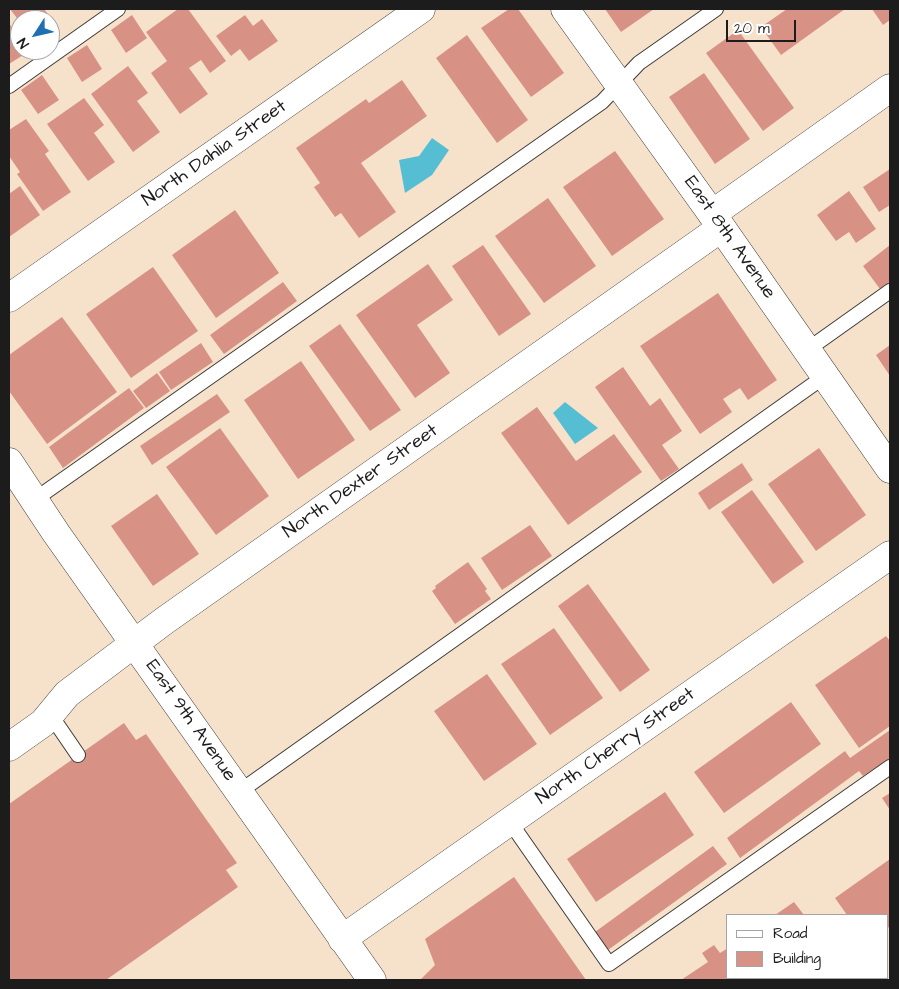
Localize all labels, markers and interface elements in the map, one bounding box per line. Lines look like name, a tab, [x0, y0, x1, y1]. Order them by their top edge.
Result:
north arrow	[10, 10, 60, 60]
scale bar	[729, 10, 799, 42]
text: 20 m	[734, 18, 770, 39]
text: N	[13, 34, 34, 52]
street label: North Dahlia Street	[138, 96, 292, 212]
street label: East 8th Avenue	[678, 172, 780, 304]
street label: North Dexter Street	[279, 420, 443, 544]
street label: East 9th Avenue	[140, 656, 240, 786]
street label: North Cherry Street	[532, 684, 700, 810]
legend	[726, 914, 889, 979]
text: Road	[773, 923, 807, 944]
text: Building	[773, 948, 821, 969]

